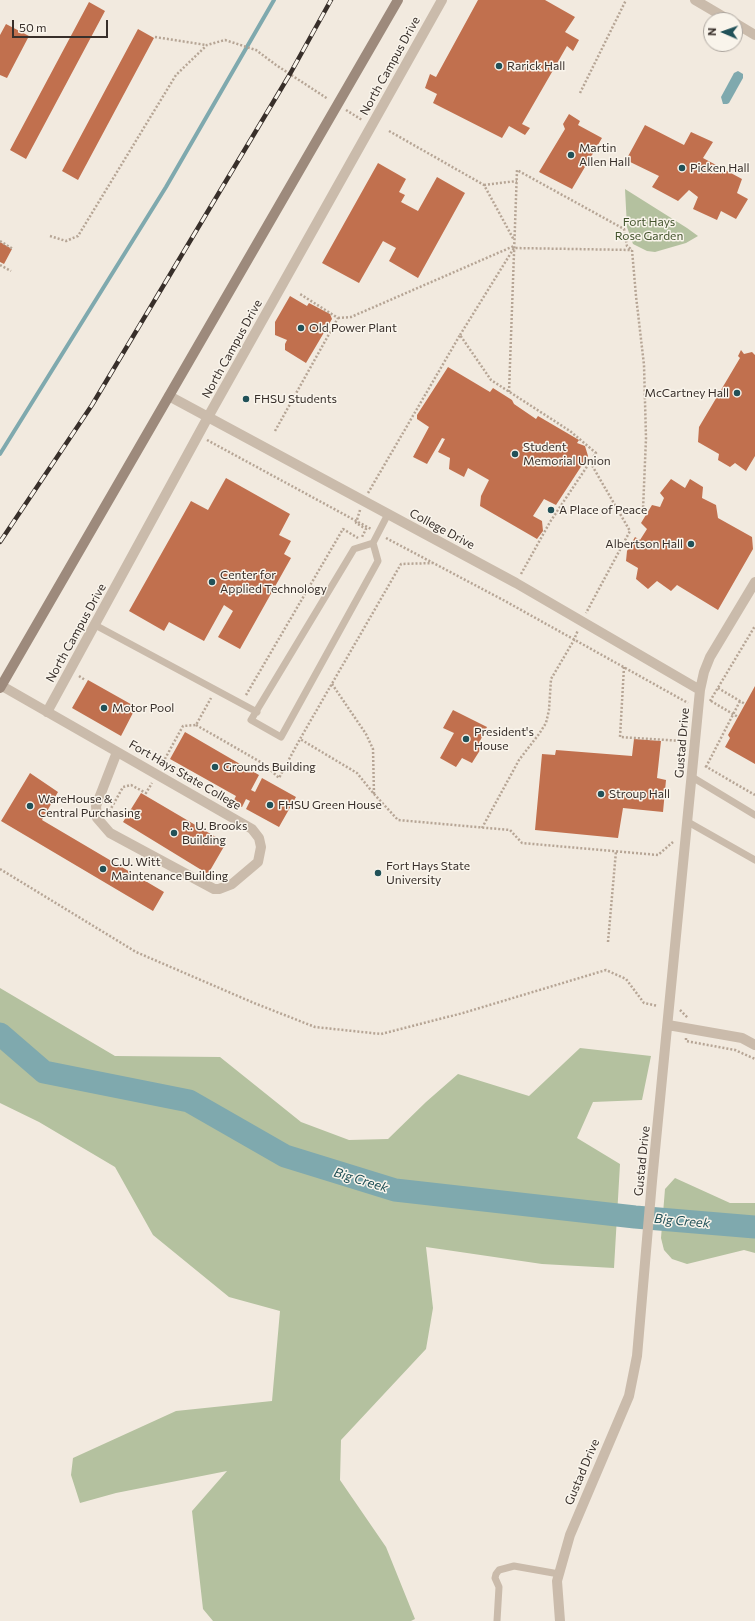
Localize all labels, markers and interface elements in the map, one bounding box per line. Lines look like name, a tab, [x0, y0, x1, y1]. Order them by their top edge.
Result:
scale bar	[14, 12, 110, 38]
north arrow	[703, 12, 743, 52]
street label: North Campus Drive	[357, 14, 423, 118]
text: 50 m	[19, 20, 47, 34]
text: N	[705, 27, 718, 36]
place label: Rarick Hall	[507, 59, 565, 73]
marker: Rarick Hall	[494, 61, 504, 71]
place label: Martin Allen Hall	[579, 141, 630, 169]
marker: Martin Allen Hall	[566, 150, 576, 160]
place label: Picken Hall	[690, 161, 750, 175]
marker: Picken Hall	[677, 163, 687, 173]
park label: Fort Hays Rose Garden	[615, 215, 683, 243]
street label: North Campus Drive	[199, 297, 265, 401]
place label: Old Power Plant	[309, 321, 397, 335]
marker: Old Power Plant	[296, 323, 306, 333]
place label: McCartney Hall	[644, 386, 729, 400]
marker: McCartney Hall	[732, 388, 742, 398]
place label: FHSU Students	[254, 392, 337, 406]
marker: FHSU Students	[241, 394, 251, 404]
place label: Student Memorial Union	[523, 440, 611, 468]
marker: Student Memorial Union	[510, 449, 520, 459]
place label: A Place of Peace	[559, 503, 647, 517]
marker: A Place of Peace	[546, 505, 556, 515]
street label: College Drive	[407, 506, 477, 552]
place label: Albertson Hall	[605, 537, 683, 551]
marker: Albertson Hall	[686, 539, 696, 549]
place label: Center for Applied Technology	[220, 568, 327, 596]
marker: Center for Applied Technology	[207, 577, 217, 587]
street label: North Campus Drive	[43, 581, 109, 685]
place label: Motor Pool	[112, 701, 174, 715]
marker: Motor Pool	[99, 703, 109, 713]
street label: Gustad Drive	[672, 707, 692, 779]
place label: President's House	[474, 725, 534, 753]
marker: President's House	[461, 734, 471, 744]
street label: Fort Hays State College	[126, 737, 244, 813]
place label: Grounds Building	[223, 760, 316, 774]
marker: Grounds Building	[210, 762, 220, 772]
place label: Stroup Hall	[609, 787, 670, 801]
marker: Stroup Hall	[596, 789, 606, 799]
place label: WareHouse & Central Purchasing	[38, 792, 140, 820]
place label: FHSU Green House	[278, 798, 382, 812]
marker: FHSU Green House	[265, 800, 275, 810]
marker: WareHouse & Central Purchasing	[25, 801, 35, 811]
place label: R. U. Brooks Building	[182, 819, 247, 847]
marker: R. U. Brooks Building	[169, 828, 179, 838]
place label: C.U. Witt Maintenance Building	[111, 855, 228, 883]
place label: Fort Hays State University	[386, 859, 470, 887]
marker: C.U. Witt Maintenance Building	[98, 864, 108, 874]
marker: Fort Hays State University	[373, 868, 383, 878]
street label: Gustad Drive	[631, 1125, 653, 1197]
water label: Big Creek	[332, 1164, 390, 1196]
water label: Big Creek	[653, 1211, 711, 1231]
street label: Gustad Drive	[562, 1437, 602, 1507]

